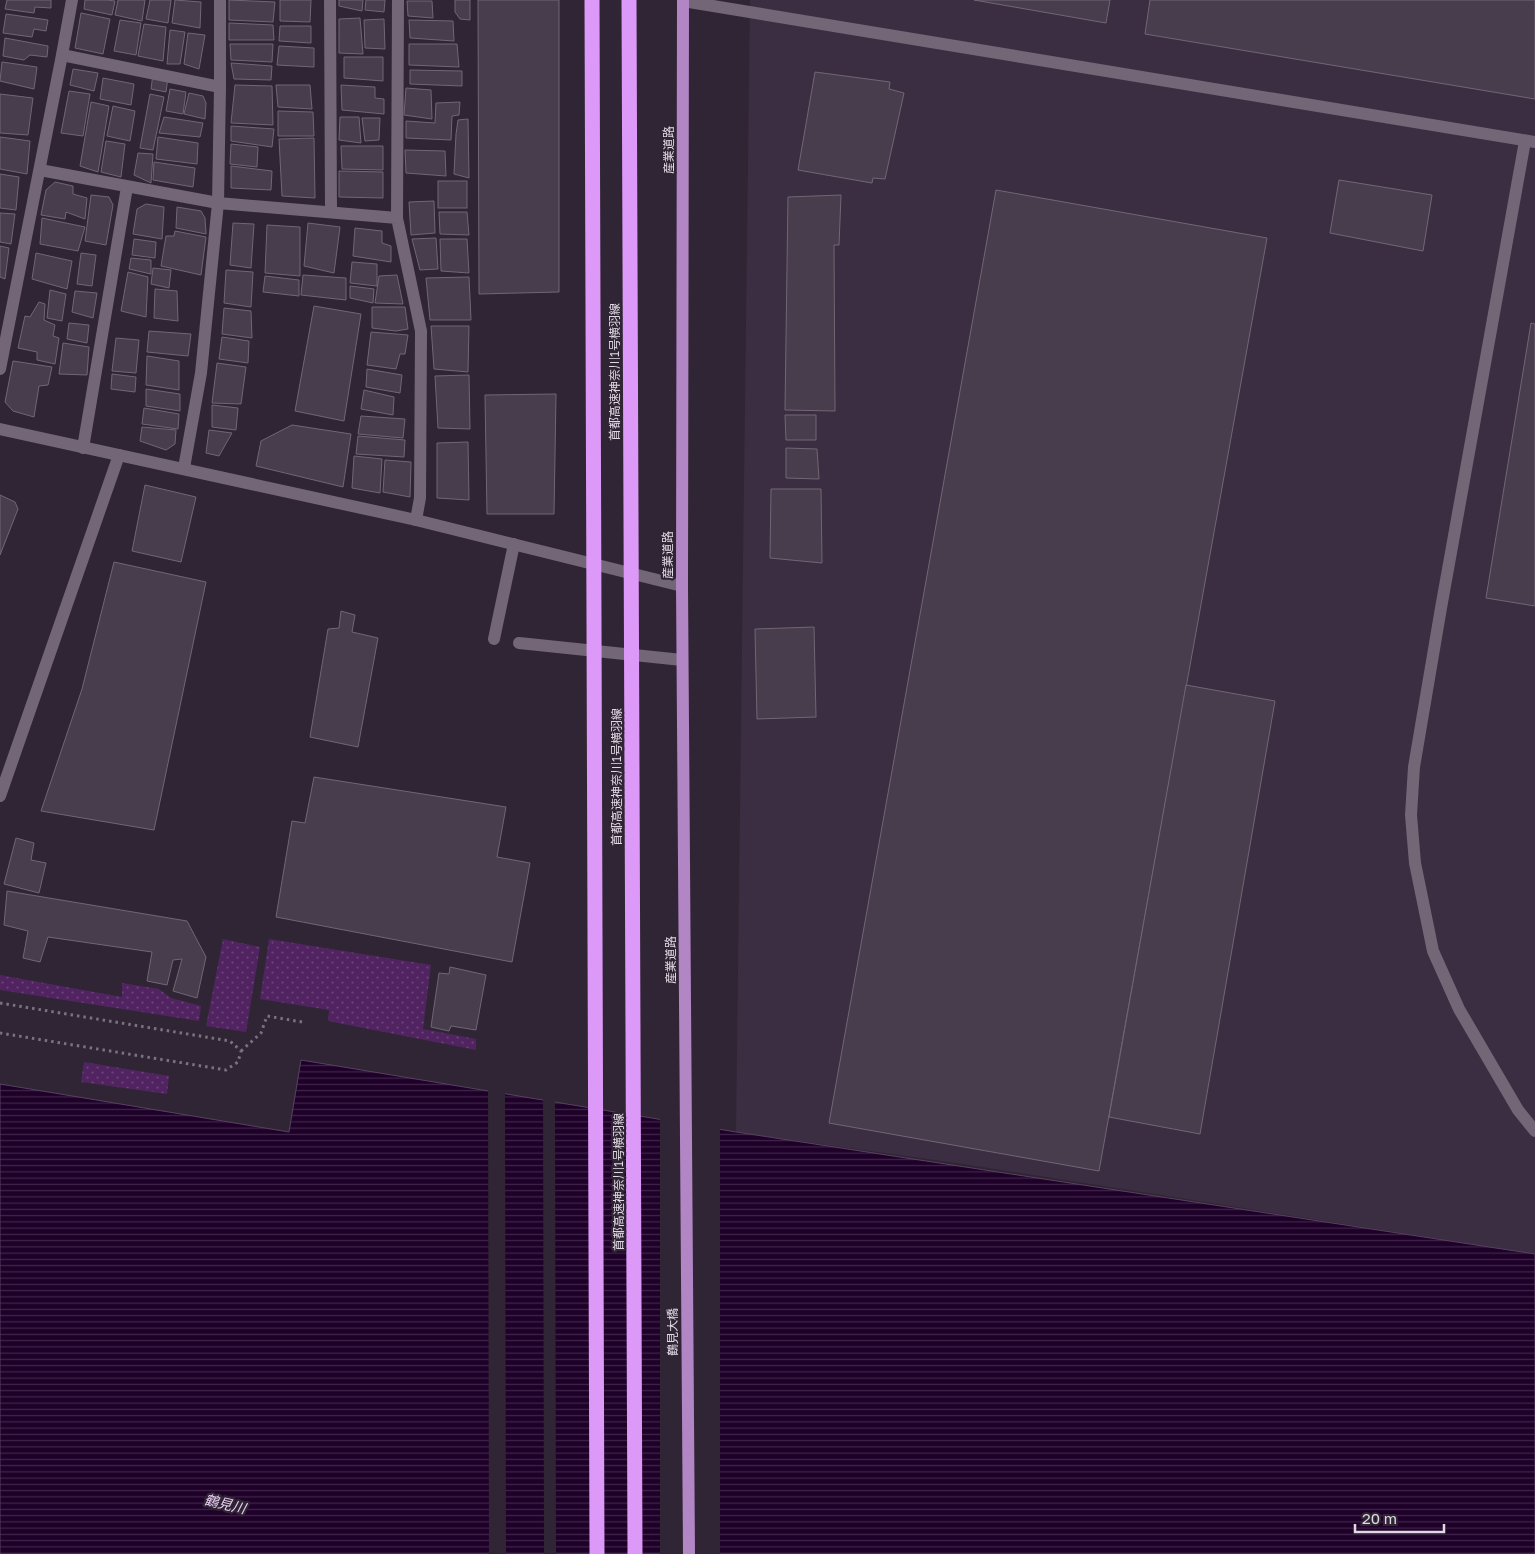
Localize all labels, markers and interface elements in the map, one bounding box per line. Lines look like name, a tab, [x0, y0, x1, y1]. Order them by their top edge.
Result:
street label: 産業道路	[661, 126, 676, 174]
street label: 首都高速神奈川1号横羽線	[607, 303, 622, 441]
street label: 産業道路	[660, 531, 675, 579]
street label: 首都高速神奈川1号横羽線	[609, 708, 624, 846]
street label: 産業道路	[663, 936, 678, 984]
street label: 首都高速神奈川1号横羽線	[611, 1113, 626, 1251]
street label: 鶴見大橋	[665, 1308, 680, 1356]
water label: 鶴見川	[203, 1491, 249, 1517]
scale bar	[1355, 1502, 1444, 1534]
text: 20 m	[1362, 1509, 1397, 1527]

